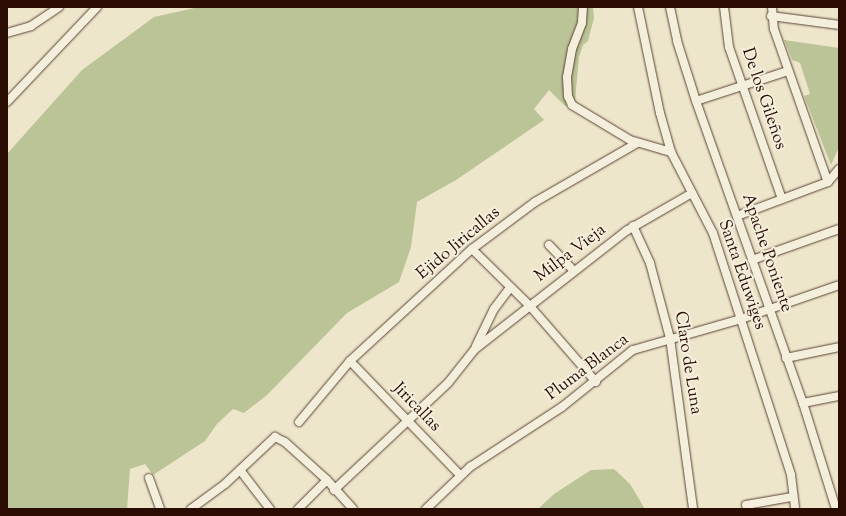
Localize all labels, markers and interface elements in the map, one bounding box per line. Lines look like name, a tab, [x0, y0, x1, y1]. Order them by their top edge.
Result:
street label: De los Gileños	[736, 45, 790, 153]
street label: Apache Poniente	[736, 191, 796, 315]
street label: Ejido Jiricallas	[413, 203, 505, 285]
street label: Santa Eduwiges	[713, 217, 769, 333]
street label: Milpa Vieja	[531, 221, 611, 287]
street label: Claro de Luna	[669, 310, 705, 416]
street label: Pluma Blanca	[543, 330, 633, 406]
street label: Jiricallas	[388, 379, 444, 437]

